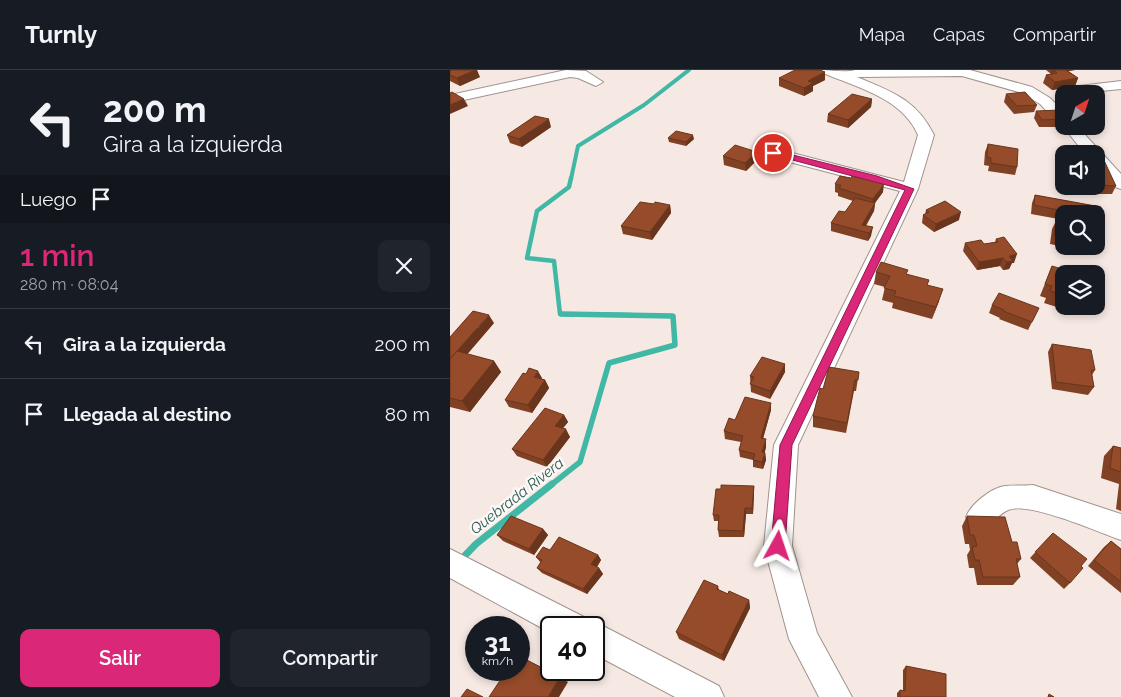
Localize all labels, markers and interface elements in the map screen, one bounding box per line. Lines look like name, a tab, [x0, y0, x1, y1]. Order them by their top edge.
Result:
text: Turnly	[25, 20, 97, 49]
text: Mapa	[859, 24, 905, 45]
text: Capas	[933, 24, 985, 45]
text: Compartir	[1013, 24, 1096, 45]
north arrow	[1055, 85, 1105, 135]
map controls	[1055, 85, 1105, 315]
text: 200 m	[103, 89, 207, 130]
icon: left	[20, 90, 85, 155]
text: Gira a la izquierda	[103, 131, 283, 157]
pin	[752, 132, 794, 174]
icon: arrive	[759, 139, 787, 167]
button: sound	[1055, 145, 1105, 195]
icon: arrive	[87, 185, 115, 213]
text: Luego	[20, 188, 77, 210]
button: search	[1055, 205, 1105, 255]
text: 1 min	[20, 238, 95, 273]
button: close	[378, 240, 430, 292]
button: layers	[1055, 265, 1105, 315]
text: 280 m · 08:04	[20, 275, 118, 294]
icon: left	[20, 330, 48, 358]
text: Gira a la izquierda	[63, 333, 226, 355]
text: 200 m	[375, 333, 430, 355]
icon: arrive	[20, 400, 48, 428]
text: Llegada al destino	[63, 403, 231, 425]
text: 80 m	[385, 403, 430, 425]
water label: Quebrada Rivera	[467, 454, 567, 538]
position arrow	[751, 519, 803, 571]
speed limit sign: 40	[540, 616, 605, 681]
text: 31	[484, 627, 511, 657]
button: Salir	[20, 629, 220, 687]
button: Compartir	[230, 629, 430, 687]
text: km/h	[482, 654, 513, 668]

